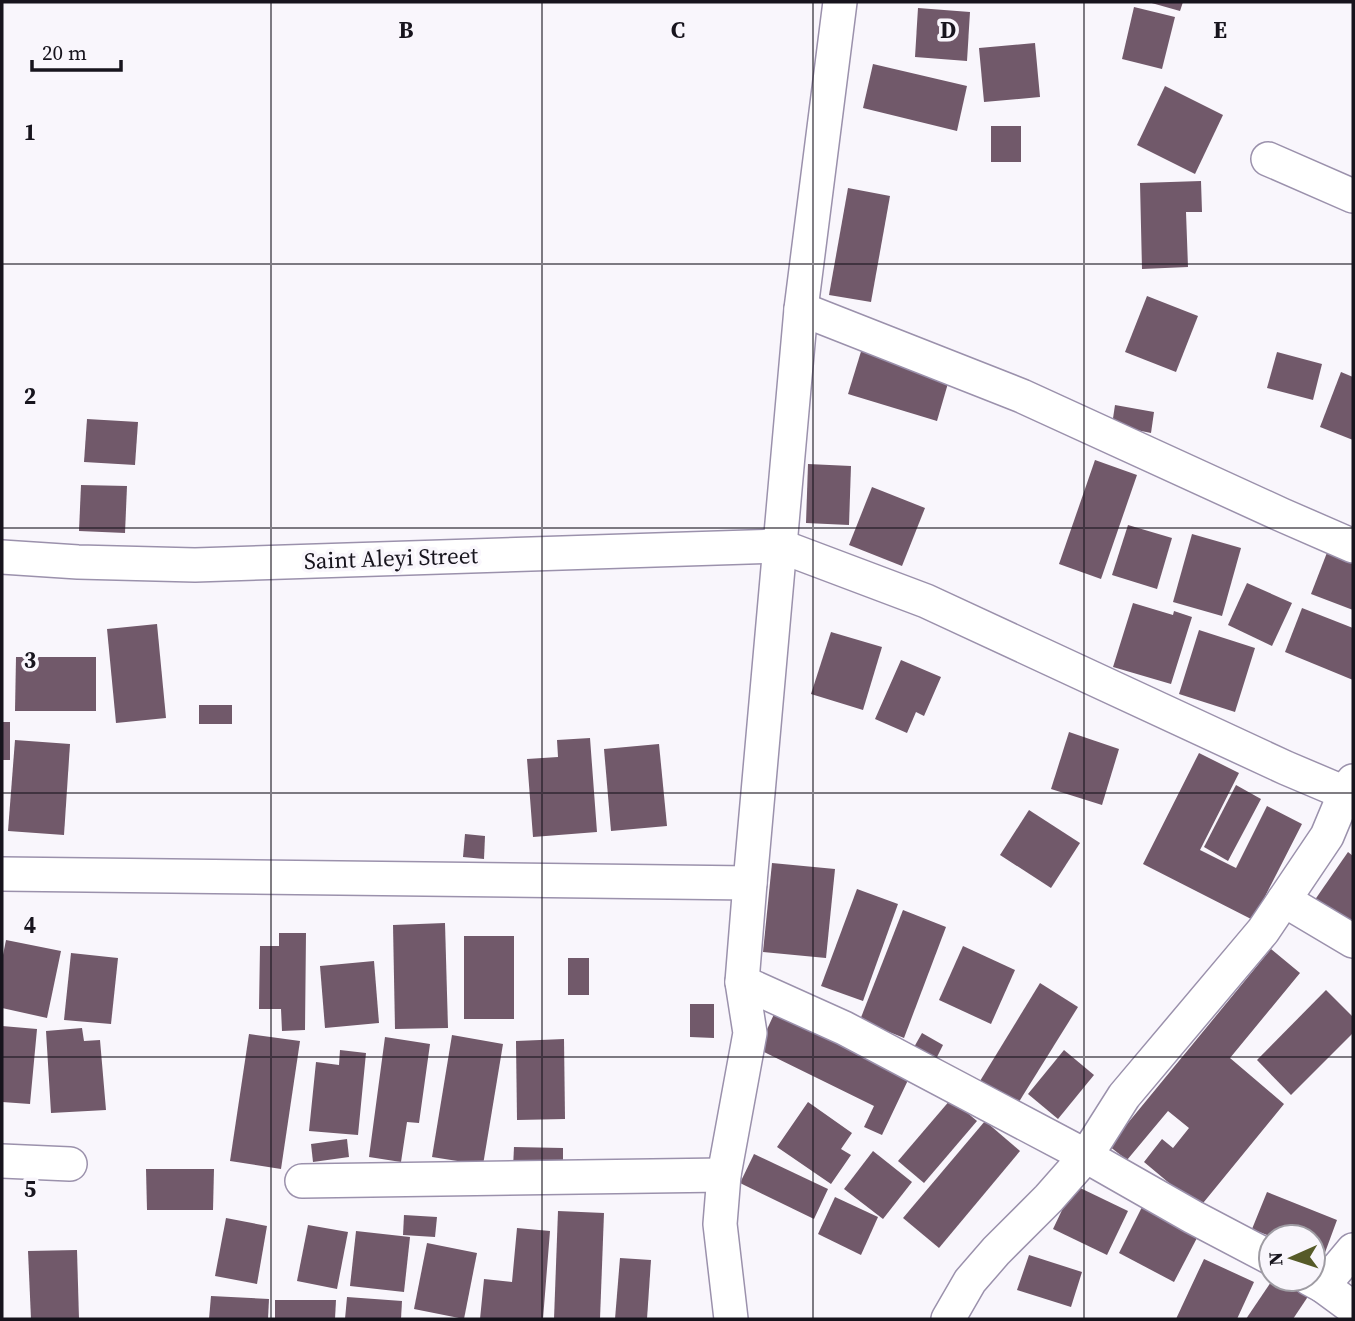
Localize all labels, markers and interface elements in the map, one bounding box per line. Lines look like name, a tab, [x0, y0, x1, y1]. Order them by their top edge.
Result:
text: B	[399, 14, 414, 46]
text: C	[671, 14, 685, 46]
text: D	[940, 14, 956, 46]
text: E	[1213, 14, 1227, 46]
scale bar	[32, 28, 121, 72]
text: 20 m	[42, 38, 87, 67]
text: 1	[24, 116, 36, 148]
text: 2	[24, 380, 36, 412]
street label: Saint Aleyi Street	[303, 539, 479, 577]
text: 3	[24, 644, 36, 676]
text: 4	[24, 909, 36, 941]
text: 5	[24, 1173, 36, 1205]
north arrow	[1257, 1223, 1327, 1293]
text: N	[1262, 1251, 1288, 1266]

